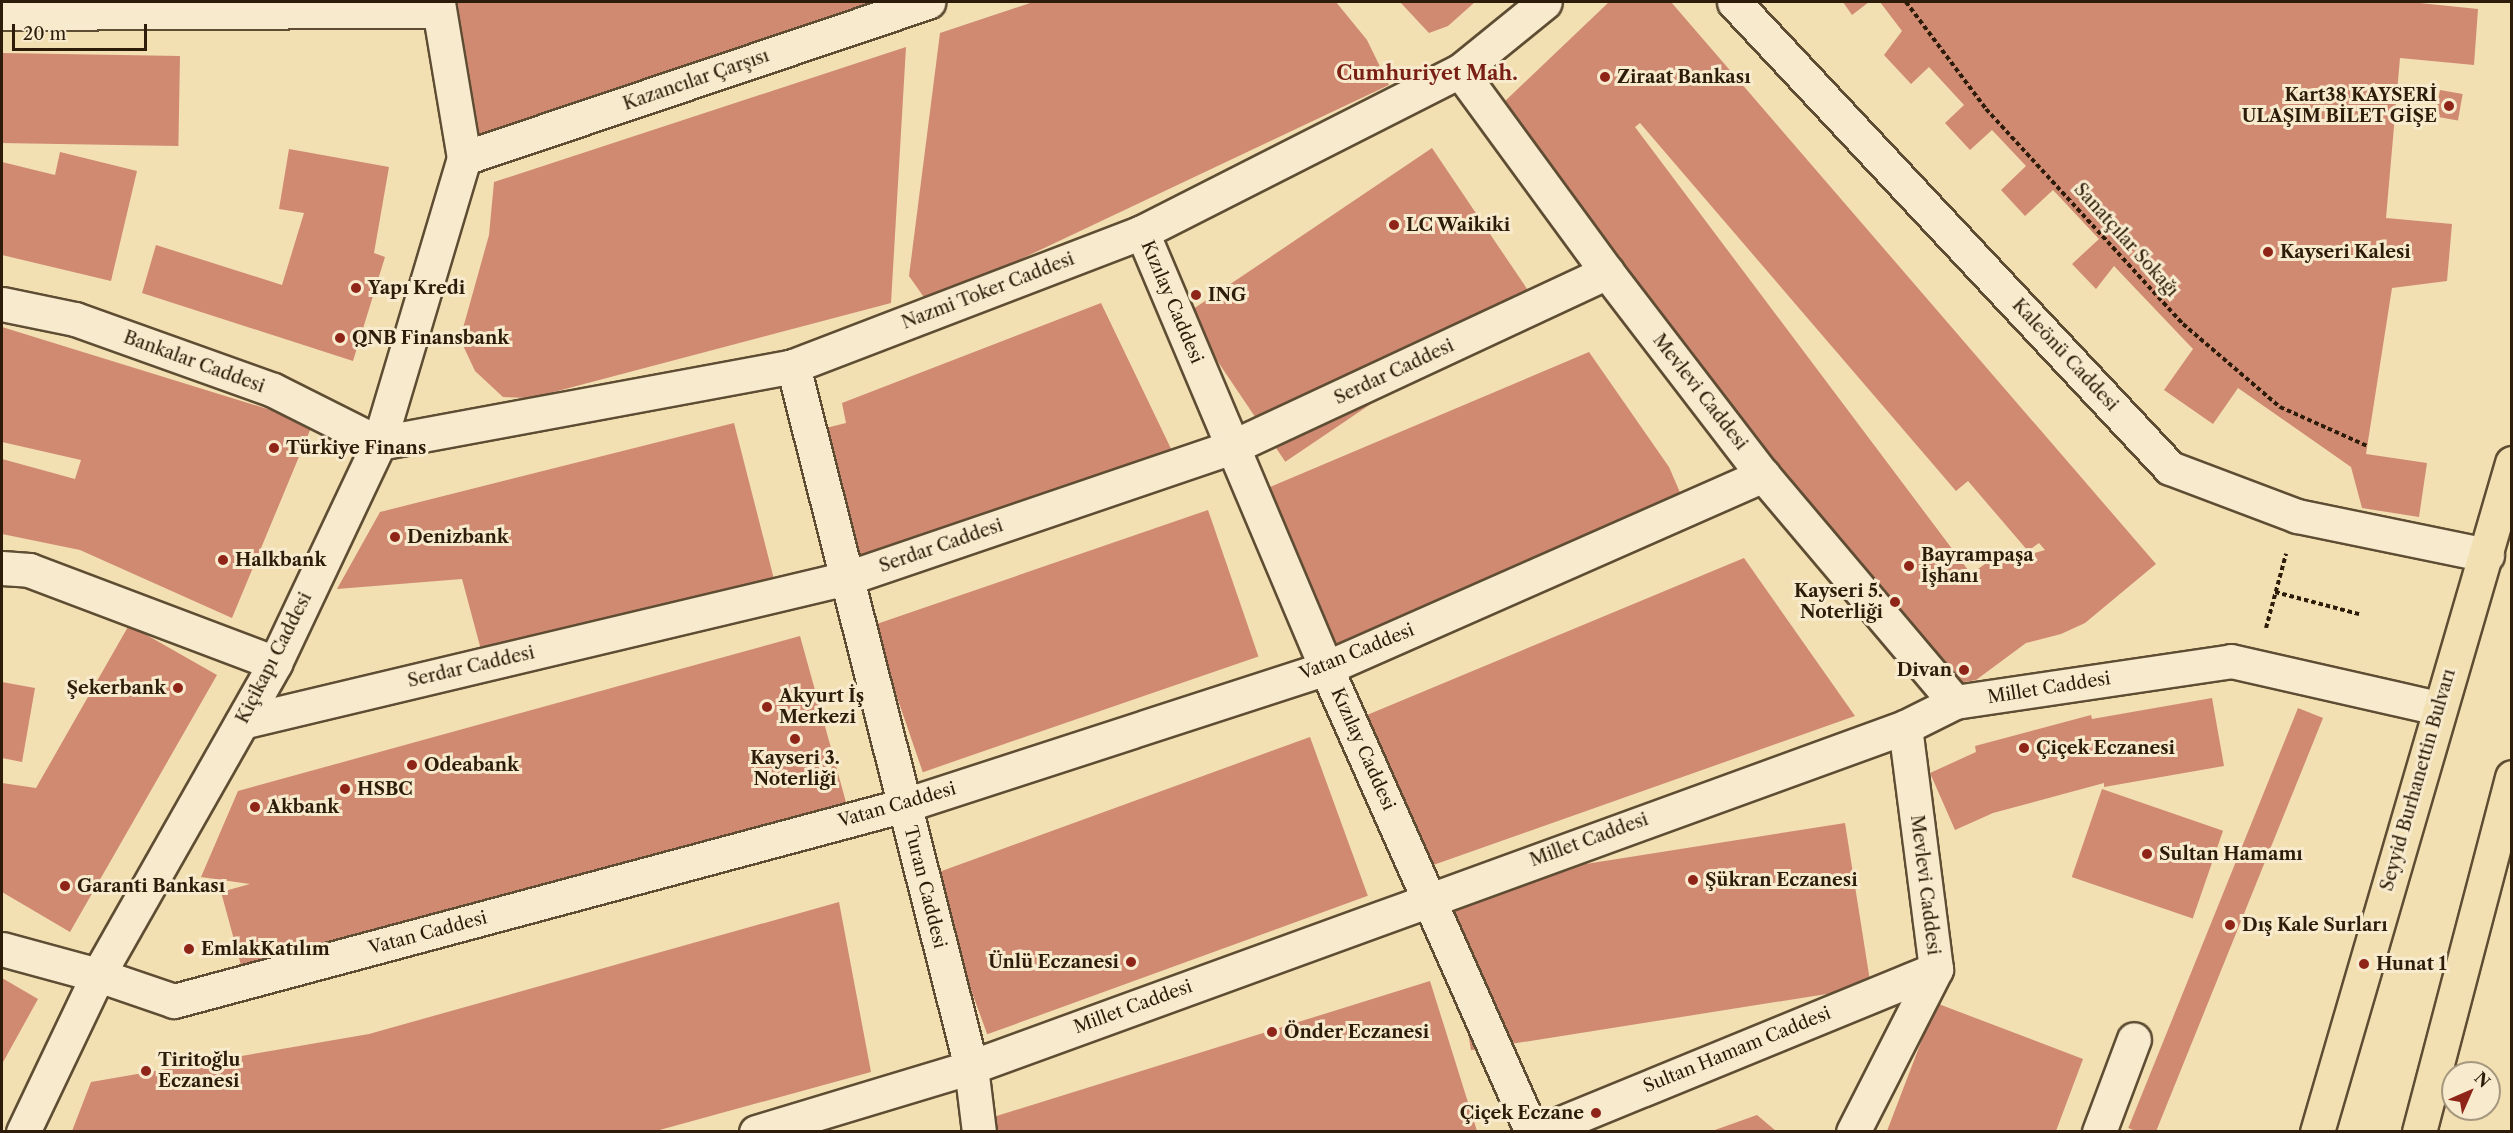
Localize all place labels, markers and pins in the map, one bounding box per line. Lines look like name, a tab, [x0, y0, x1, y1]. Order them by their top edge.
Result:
place label: Ziraat Bankası	[1617, 66, 1751, 88]
marker: Ziraat Bankası	[1598, 70, 1612, 84]
place label: Kart38 KAYSERİ ULAŞIM BİLET GİŞE	[2241, 85, 2437, 128]
marker: Kart38 KAYSERİ ULAŞIM BİLET GİŞE	[2442, 99, 2456, 113]
place label: LC Waikiki	[1406, 214, 1511, 236]
marker: LC Waikiki	[1387, 218, 1401, 232]
place label: Kayseri Kalesi	[2280, 241, 2411, 263]
marker: Kayseri Kalesi	[2261, 245, 2275, 259]
place label: Yapı Kredi	[368, 277, 465, 299]
marker: Yapı Kredi	[349, 281, 363, 295]
place label: ING	[1208, 284, 1246, 306]
marker: ING	[1189, 288, 1203, 302]
place label: QNB Finansbank	[352, 327, 509, 349]
marker: QNB Finansbank	[333, 331, 347, 345]
place label: Türkiye Finans	[286, 437, 426, 459]
marker: Türkiye Finans	[267, 441, 281, 455]
place label: Denizbank	[407, 526, 509, 548]
marker: Denizbank	[388, 530, 402, 544]
place label: Bayrampaşa İşhanı	[1921, 545, 2034, 588]
place label: Halkbank	[235, 549, 326, 571]
marker: Halkbank	[216, 553, 230, 567]
marker: Bayrampaşa İşhanı	[1902, 559, 1916, 573]
place label: Kayseri 5. Noterliği	[1794, 581, 1883, 624]
marker: Kayseri 5. Noterliği	[1888, 595, 1902, 609]
place label: Divan	[1897, 659, 1952, 681]
marker: Divan	[1957, 663, 1971, 677]
place label: Şekerbank	[66, 677, 166, 699]
marker: Şekerbank	[171, 681, 185, 695]
place label: Akyurt İş Merkezi	[779, 686, 864, 728]
marker: Akyurt İş Merkezi	[760, 700, 774, 714]
marker: Kayseri 3. Noterliği	[788, 732, 802, 746]
place label: Çiçek Eczanesi	[2036, 737, 2175, 759]
marker: Çiçek Eczanesi	[2017, 741, 2031, 755]
place label: Kayseri 3. Noterliği	[750, 748, 840, 790]
place label: Odeabank	[424, 754, 519, 776]
marker: Odeabank	[405, 758, 419, 772]
place label: HSBC	[357, 778, 413, 800]
marker: HSBC	[338, 782, 352, 796]
place label: Akbank	[267, 796, 339, 818]
marker: Akbank	[248, 800, 262, 814]
place label: Sultan Hamamı	[2159, 843, 2303, 865]
marker: Sultan Hamamı	[2140, 847, 2154, 861]
place label: Şükran Eczanesi	[1705, 869, 1858, 891]
marker: Şükran Eczanesi	[1686, 873, 1700, 887]
place label: Garanti Bankası	[77, 875, 225, 897]
marker: Garanti Bankası	[58, 879, 72, 893]
place label: Dış Kale Surları	[2242, 914, 2388, 936]
marker: Dış Kale Surları	[2223, 918, 2237, 932]
place label: EmlakKatılım	[201, 938, 330, 960]
marker: EmlakKatılım	[182, 942, 196, 956]
place label: Ünlü Eczanesi	[988, 951, 1119, 973]
place label: Hunat 1	[2376, 953, 2447, 975]
marker: Ünlü Eczanesi	[1124, 955, 1138, 969]
marker: Hunat 1	[2357, 957, 2371, 971]
place label: Önder Eczanesi	[1284, 1021, 1429, 1043]
marker: Önder Eczanesi	[1265, 1025, 1279, 1039]
place label: Tiritoğlu Eczanesi	[158, 1050, 241, 1092]
marker: Tiritoğlu Eczanesi	[139, 1064, 153, 1078]
place label: Çiçek Eczane	[1459, 1102, 1584, 1124]
marker: Çiçek Eczane	[1589, 1106, 1603, 1120]

